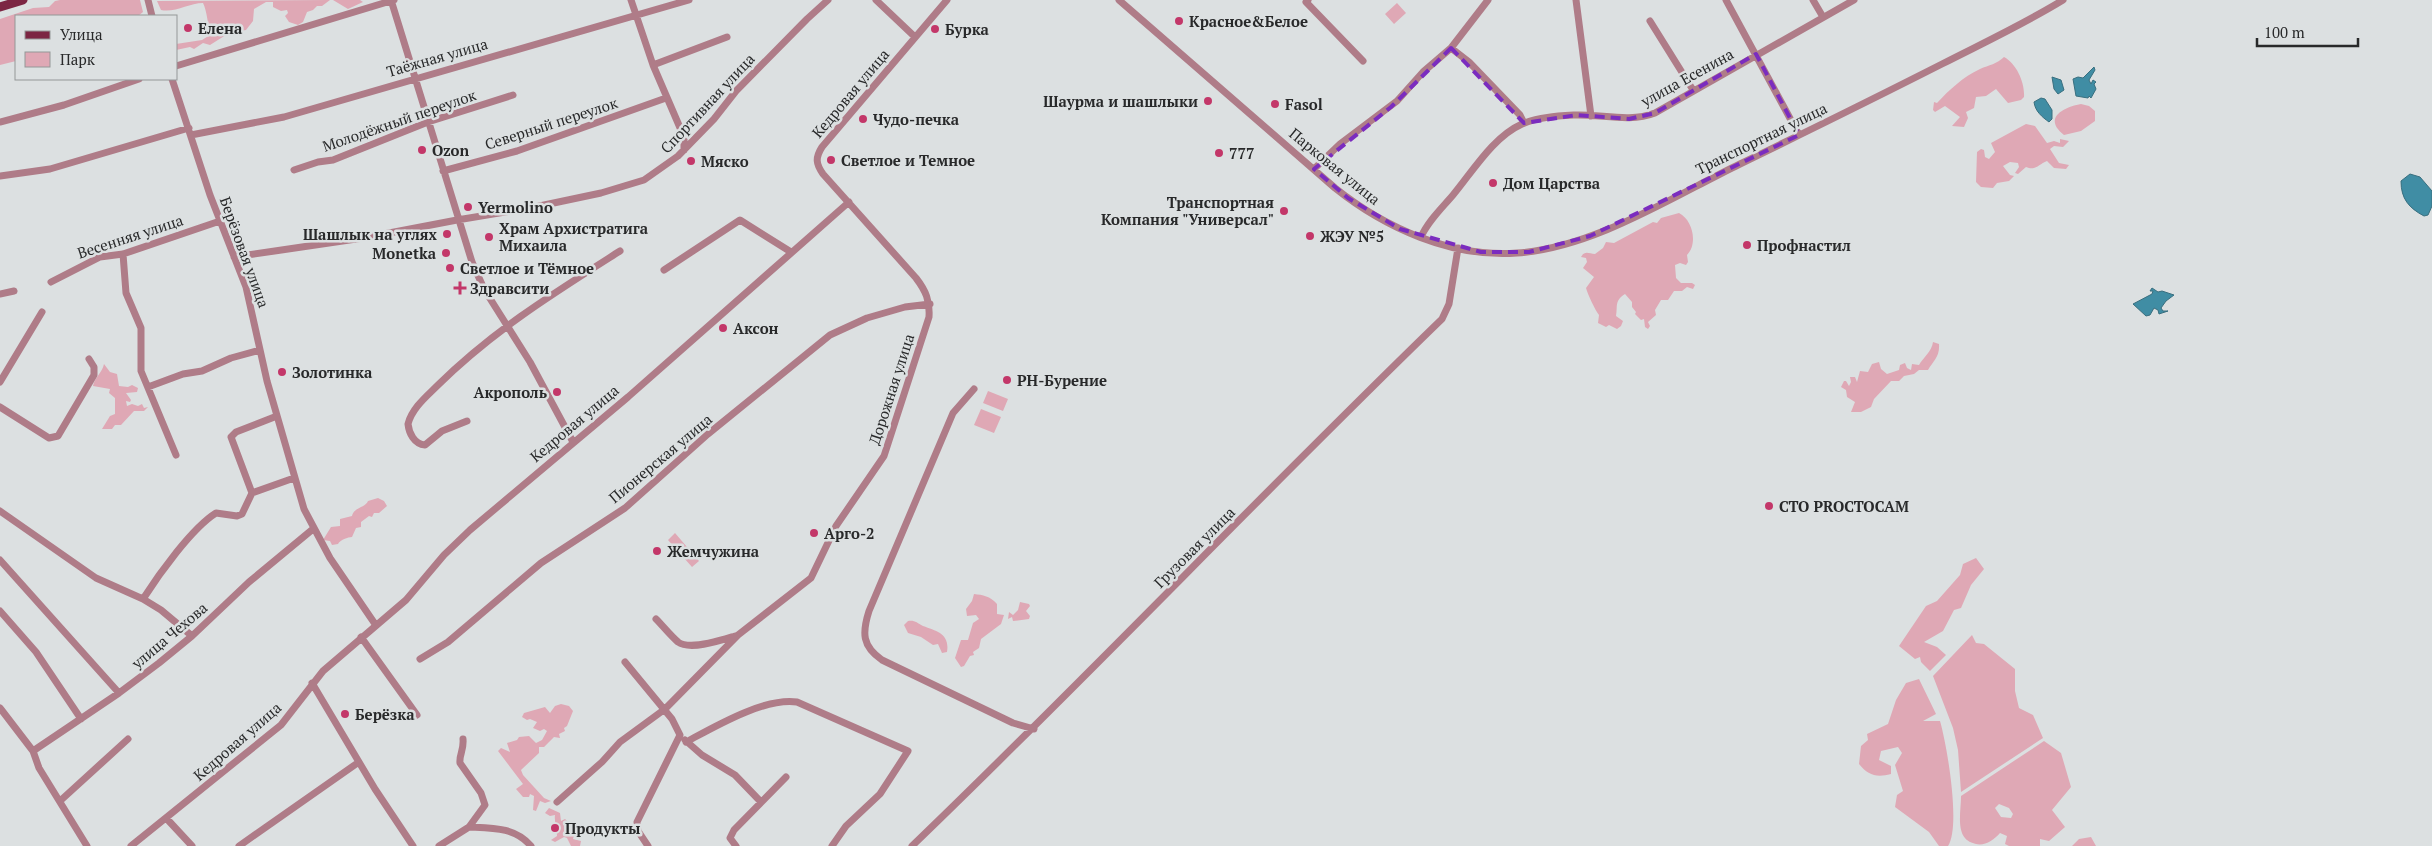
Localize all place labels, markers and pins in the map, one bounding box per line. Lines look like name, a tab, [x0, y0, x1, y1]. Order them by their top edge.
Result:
place label: Красное&Белое	[1189, 11, 1308, 31]
marker: Красное&Белое	[1173, 15, 1185, 27]
place label: Елена	[198, 18, 243, 38]
place label: Бурка	[945, 19, 990, 39]
marker: Елена	[182, 22, 194, 34]
marker: Бурка	[929, 23, 941, 35]
place label: Шаурма и шашлыки	[1043, 91, 1198, 111]
place label: Fasol	[1285, 94, 1323, 114]
marker: Шаурма и шашлыки	[1202, 95, 1214, 107]
marker: Fasol	[1269, 98, 1281, 110]
place label: Чудо-печка	[873, 109, 960, 129]
marker: Чудо-печка	[857, 113, 869, 125]
place label: Ozon	[432, 140, 469, 160]
place label: 777	[1229, 143, 1254, 163]
marker: Ozon	[416, 144, 428, 156]
marker: 777	[1213, 147, 1225, 159]
place label: Светлое и Темное	[841, 150, 975, 170]
place label: Мяско	[701, 151, 749, 171]
marker: Светлое и Темное	[825, 154, 837, 166]
marker: Мяско	[685, 155, 697, 167]
place label: Дом Царства	[1503, 173, 1601, 193]
marker: Дом Царства	[1487, 177, 1499, 189]
place label: Транспортная Компания "Универсал"	[1101, 192, 1274, 229]
place label: Yermolino	[478, 197, 553, 217]
marker: Yermolino	[462, 201, 474, 213]
marker: Транспортная Компания "Универсал"	[1278, 205, 1290, 217]
place label: Храм Архистратига Михаила	[499, 218, 649, 255]
place label: Шашлык на углях	[303, 224, 438, 244]
place label: ЖЭУ №5	[1320, 226, 1384, 246]
marker: Шашлык на углях	[441, 228, 453, 240]
marker: ЖЭУ №5	[1304, 230, 1316, 242]
marker: Храм Архистратига Михаила	[483, 231, 495, 243]
place label: Профнастил	[1757, 235, 1851, 255]
marker: Профнастил	[1741, 239, 1753, 251]
place label: Monetka	[372, 243, 437, 263]
marker: Monetka	[440, 247, 452, 259]
place label: Светлое и Тёмное	[460, 258, 594, 278]
marker: Светлое и Тёмное	[444, 262, 456, 274]
place label: Здравсити	[470, 278, 549, 298]
marker: Здравсити	[454, 282, 466, 294]
place label: Аксон	[733, 318, 779, 338]
marker: Аксон	[717, 322, 729, 334]
place label: Золотинка	[292, 362, 373, 382]
marker: Золотинка	[276, 366, 288, 378]
place label: РН-Бурение	[1017, 370, 1107, 390]
marker: РН-Бурение	[1001, 374, 1013, 386]
place label: Акрополь	[473, 382, 547, 402]
marker: Акрополь	[551, 386, 563, 398]
place label: СТО PROCTOCAM	[1779, 496, 1909, 516]
marker: СТО PROCTOCAM	[1763, 500, 1775, 512]
place label: Арго-2	[824, 523, 875, 543]
marker: Арго-2	[808, 527, 820, 539]
place label: Жемчужина	[667, 541, 760, 561]
marker: Жемчужина	[651, 545, 663, 557]
place label: Берёзка	[355, 704, 415, 724]
marker: Берёзка	[339, 708, 351, 720]
place label: Продукты	[565, 818, 641, 838]
marker: Продукты	[549, 822, 561, 834]

